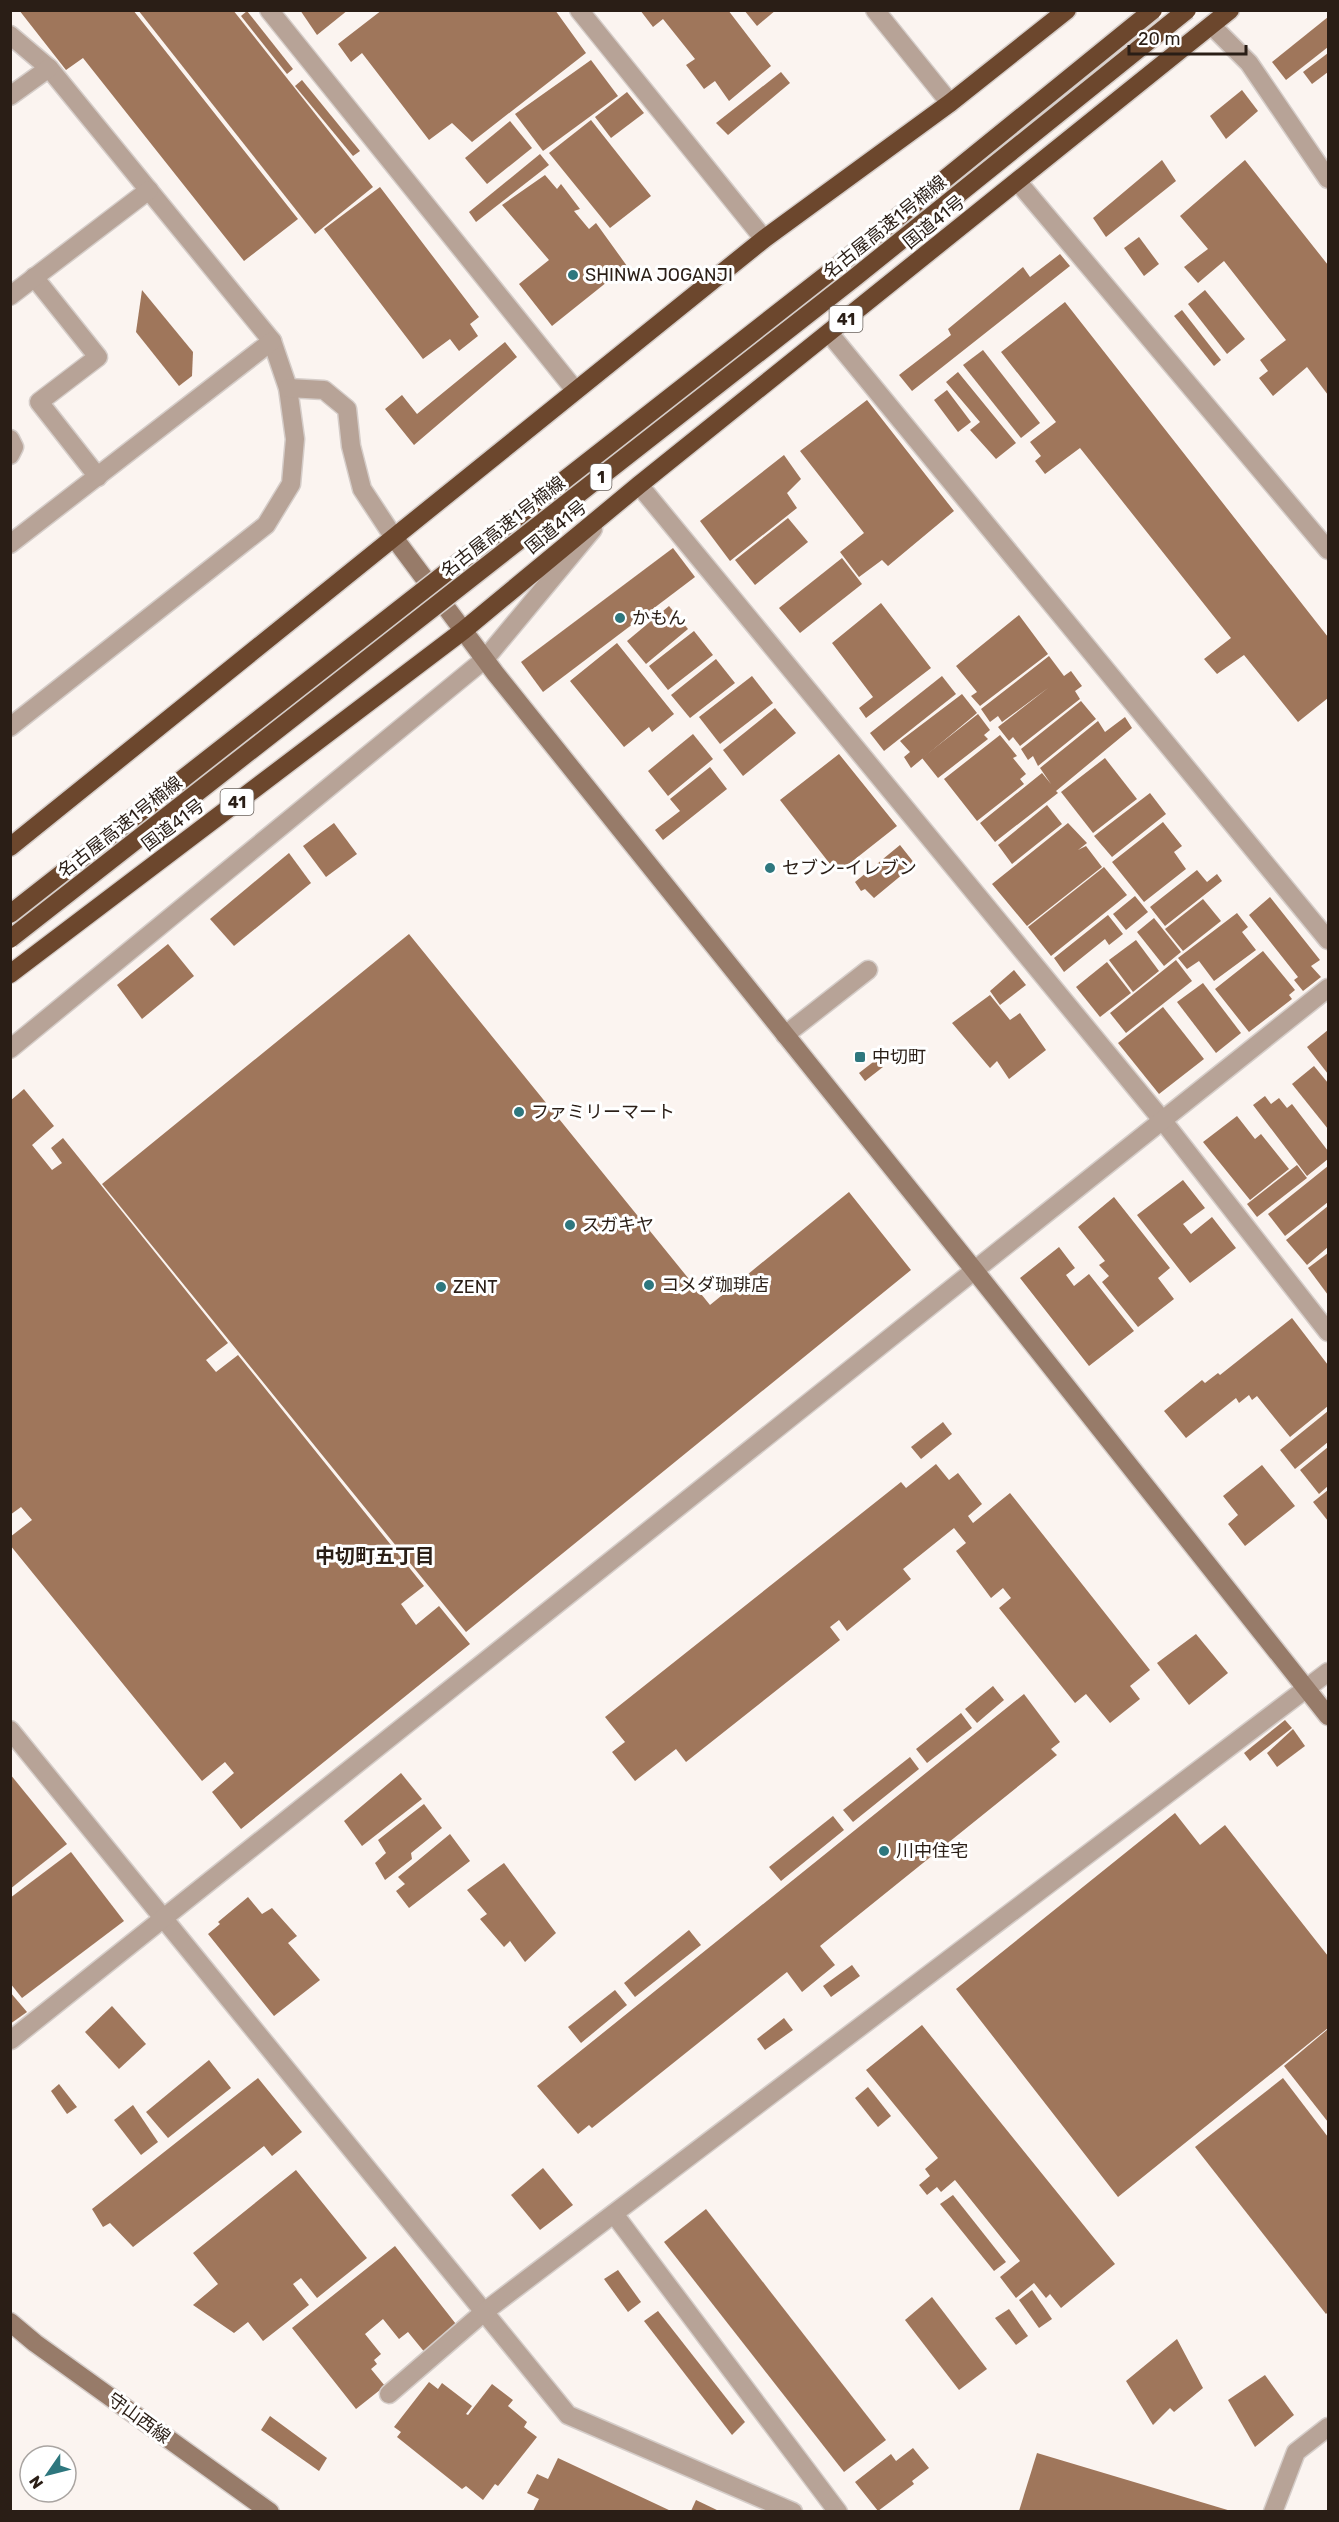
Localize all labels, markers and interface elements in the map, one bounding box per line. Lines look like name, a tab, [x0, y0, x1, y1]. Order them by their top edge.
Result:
scale bar	[1129, 18, 1246, 56]
text: 20 m	[1138, 28, 1180, 50]
street label: 名古屋高速1号楠線	[819, 171, 951, 283]
street label: 国道41号	[899, 191, 969, 253]
place label: SHINWA JOGANJI	[585, 264, 733, 286]
marker: SHINWA JOGANJI	[566, 268, 580, 282]
road number: 41	[830, 306, 862, 332]
road number: 1	[590, 464, 612, 490]
street label: 名古屋高速1号楠線	[436, 472, 570, 582]
street label: 国道41号	[521, 496, 591, 558]
place label: かもん	[632, 607, 686, 629]
marker: かもん	[613, 611, 627, 625]
street label: 名古屋高速1号楠線	[53, 772, 187, 882]
road number: 41	[220, 789, 254, 815]
street label: 国道41号	[137, 794, 209, 856]
place label: セブン-イレブン	[782, 857, 917, 879]
marker: セブン-イレブン	[763, 861, 777, 875]
place label: 中切町	[872, 1046, 926, 1068]
marker: 中切町	[853, 1050, 867, 1064]
place label: ファミリーマート	[531, 1101, 675, 1123]
marker: ファミリーマート	[512, 1105, 526, 1119]
place label: スガキヤ	[582, 1214, 654, 1236]
marker: スガキヤ	[563, 1218, 577, 1232]
place label: コメダ珈琲店	[661, 1274, 769, 1296]
place label: ZENT	[453, 1276, 498, 1298]
marker: コメダ珈琲店	[642, 1278, 656, 1292]
marker: ZENT	[434, 1280, 448, 1294]
district label: 中切町五丁目	[315, 1544, 435, 1568]
place label: 川中住宅	[896, 1840, 968, 1862]
marker: 川中住宅	[877, 1844, 891, 1858]
street label: 守山西線	[103, 2388, 175, 2448]
north arrow	[18, 2444, 78, 2504]
text: N	[25, 2472, 47, 2492]

